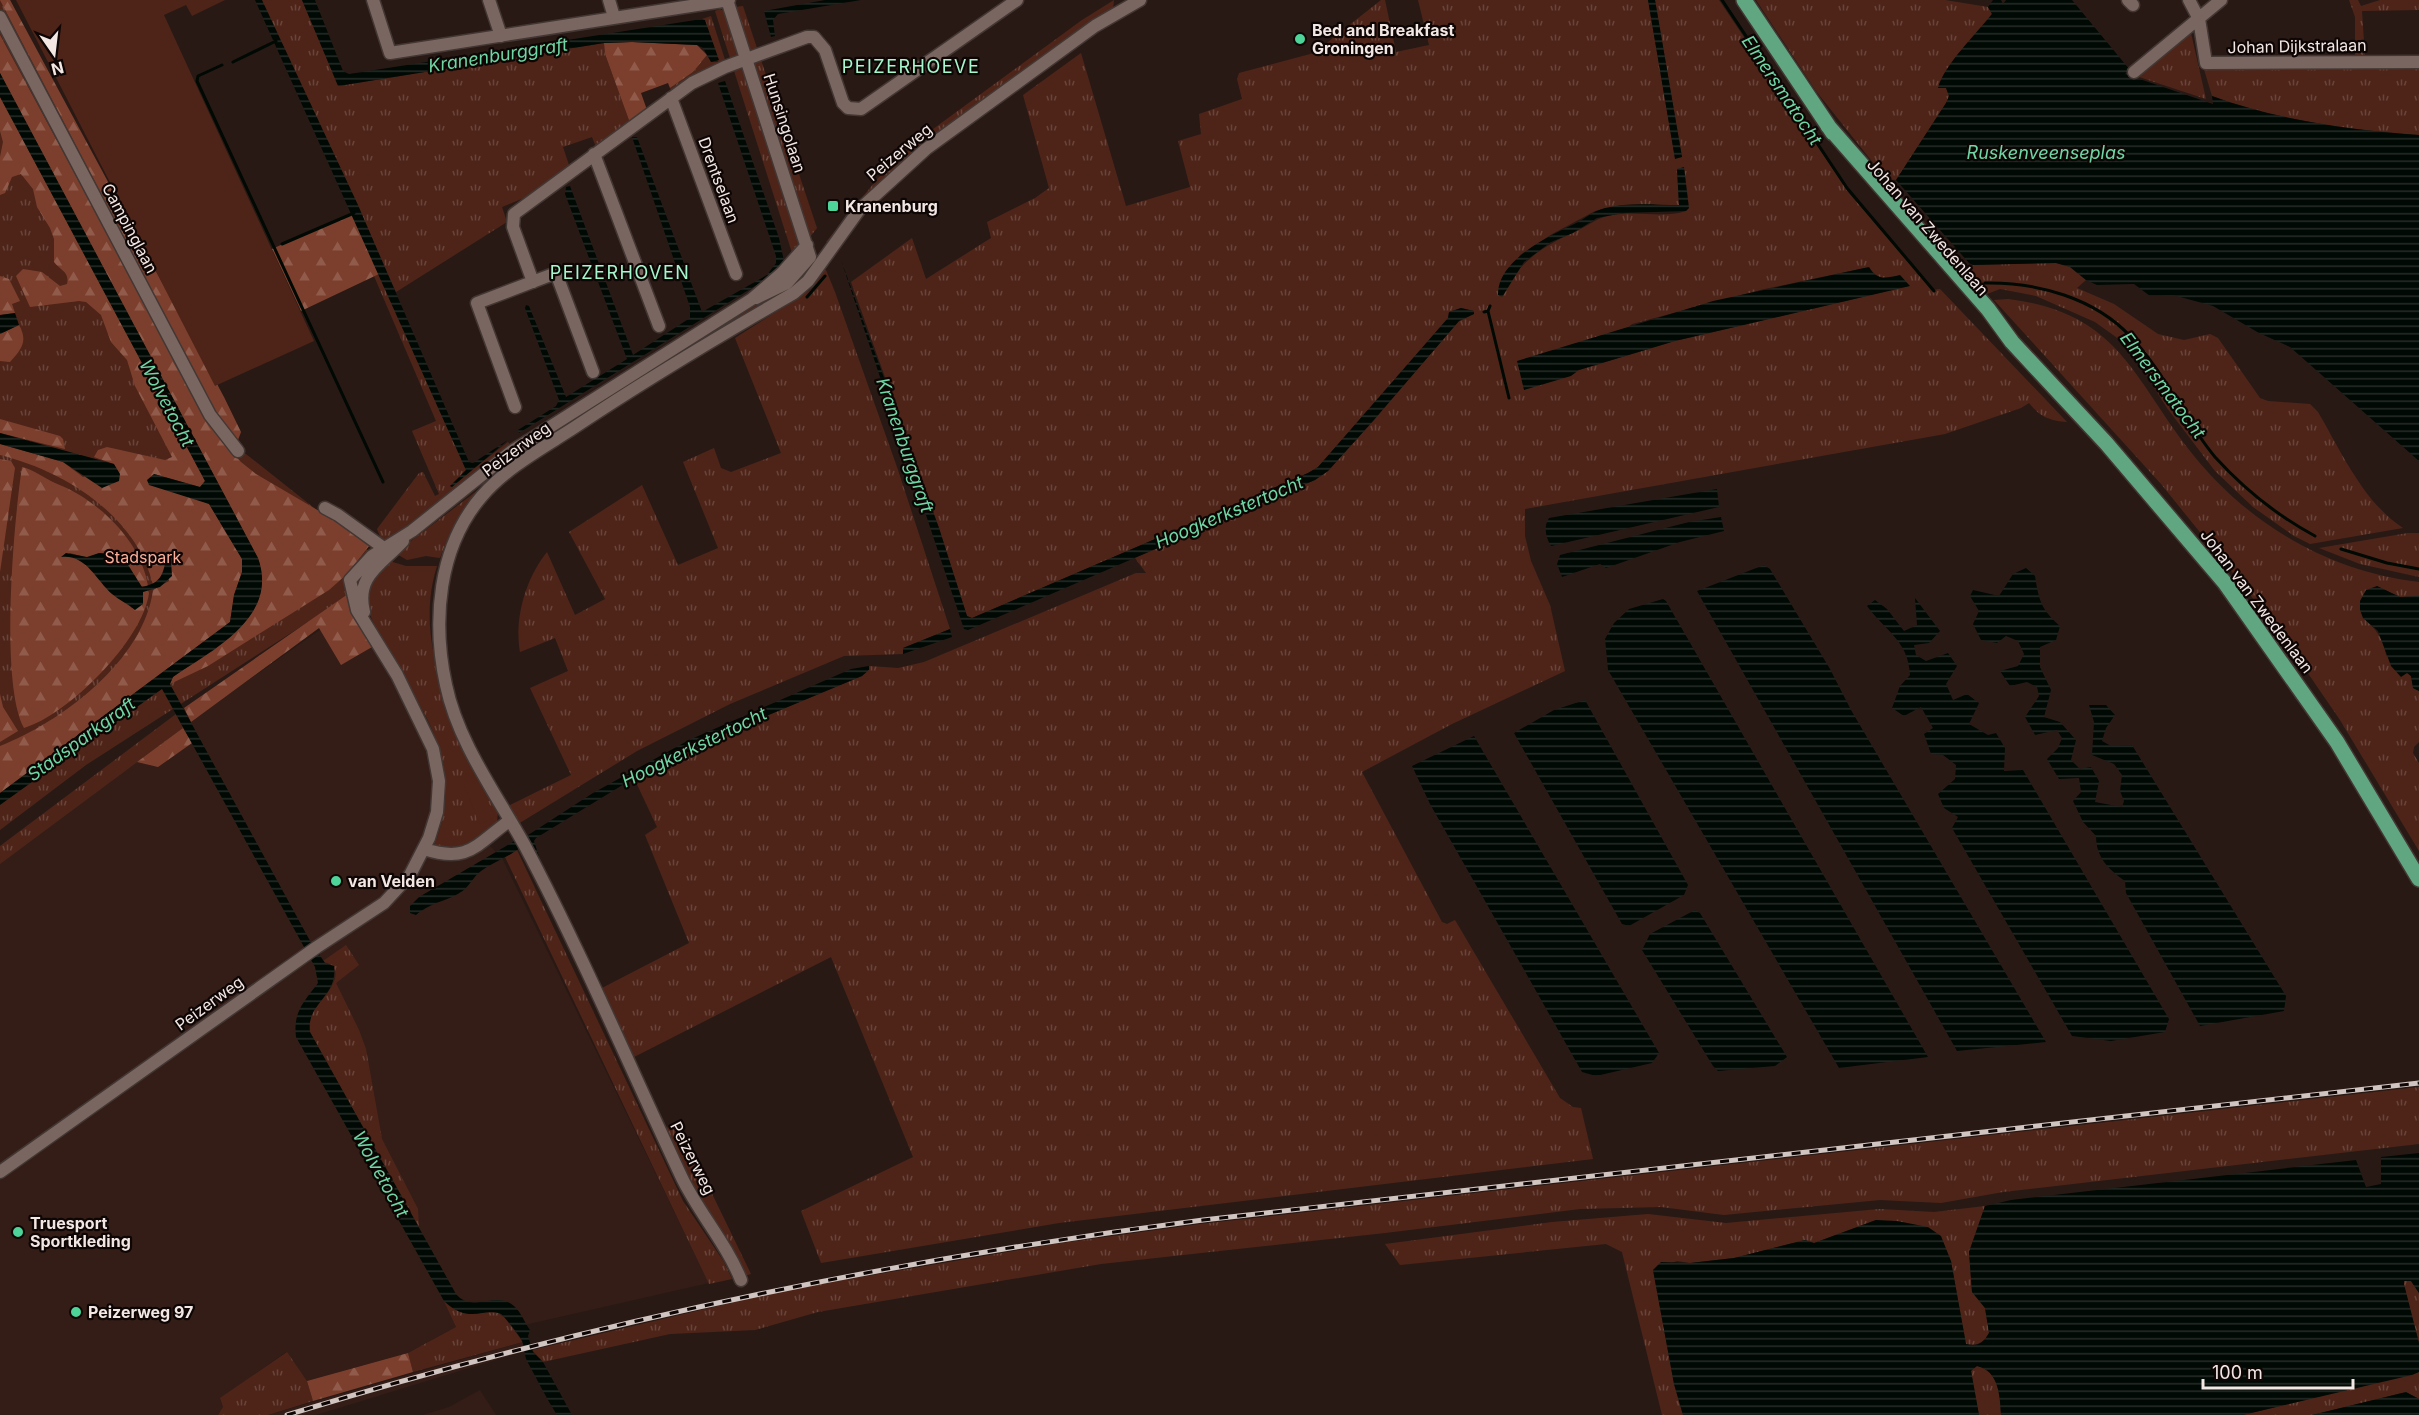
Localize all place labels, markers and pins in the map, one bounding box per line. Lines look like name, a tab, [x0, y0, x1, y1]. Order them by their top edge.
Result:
place label: Bed and Breakfast Groningen	[1312, 20, 1454, 58]
marker: Bed and Breakfast Groningen	[1293, 32, 1307, 46]
place label: Kranenburg	[845, 196, 938, 216]
marker: Kranenburg	[826, 199, 840, 213]
place label: van Velden	[348, 871, 435, 891]
marker: van Velden	[329, 874, 343, 888]
place label: Truesport Sportkleding	[30, 1213, 131, 1251]
marker: Truesport Sportkleding	[11, 1225, 25, 1239]
place label: Peizerweg 97	[88, 1302, 193, 1322]
marker: Peizerweg 97	[69, 1305, 83, 1319]

